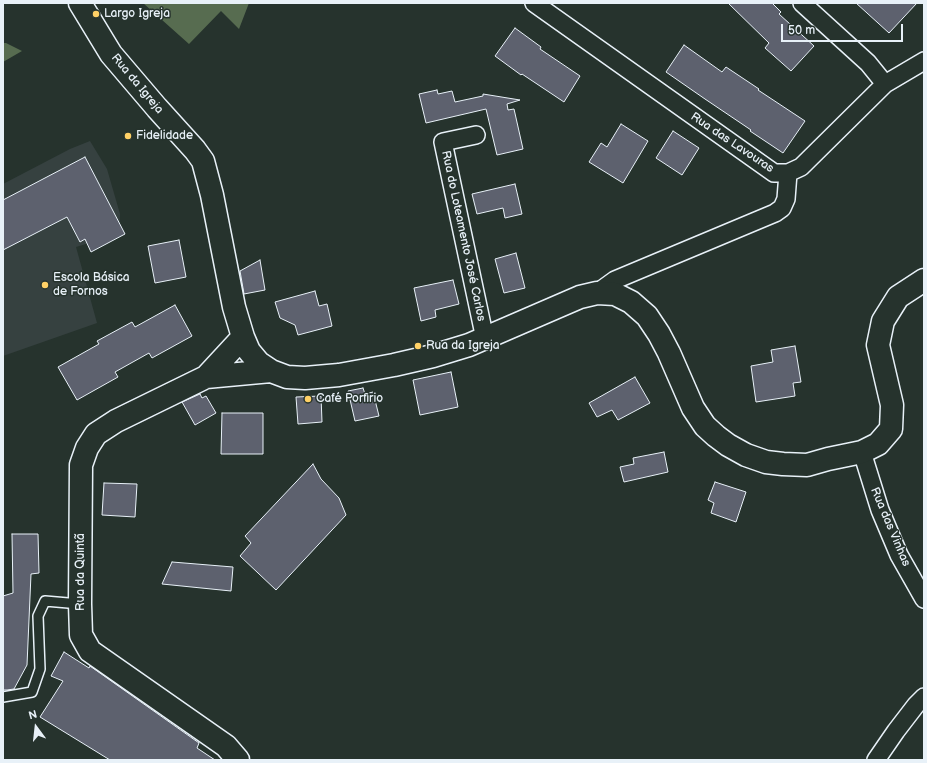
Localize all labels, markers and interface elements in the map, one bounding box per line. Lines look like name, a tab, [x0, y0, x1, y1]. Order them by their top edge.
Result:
place label: Largo Igreja	[104, 7, 170, 21]
marker: Largo Igreja	[91, 9, 101, 19]
scale bar	[783, 16, 905, 42]
text: 50 m	[788, 23, 815, 38]
street label: Rua da Igreja	[108, 51, 166, 117]
street label: Rua das Lavouras	[688, 110, 776, 176]
place label: Fidelidade	[136, 129, 193, 143]
marker: Fidelidade	[123, 131, 133, 141]
street label: Rua do Loteamento José Carlos	[438, 149, 488, 323]
place label: Escola Básica de Fornos	[53, 271, 130, 299]
marker: Escola Básica de Fornos	[40, 280, 50, 290]
place label: Rua da Igreja	[426, 339, 500, 353]
marker: Rua da Igreja	[413, 341, 423, 351]
place label: Café Porfirio	[316, 392, 383, 406]
marker: Café Porfirio	[303, 394, 313, 404]
street label: Rua das Vinhas	[867, 485, 913, 569]
street label: Rua da Quintã	[74, 533, 88, 611]
north arrow	[16, 707, 56, 747]
text: N	[27, 708, 38, 722]

